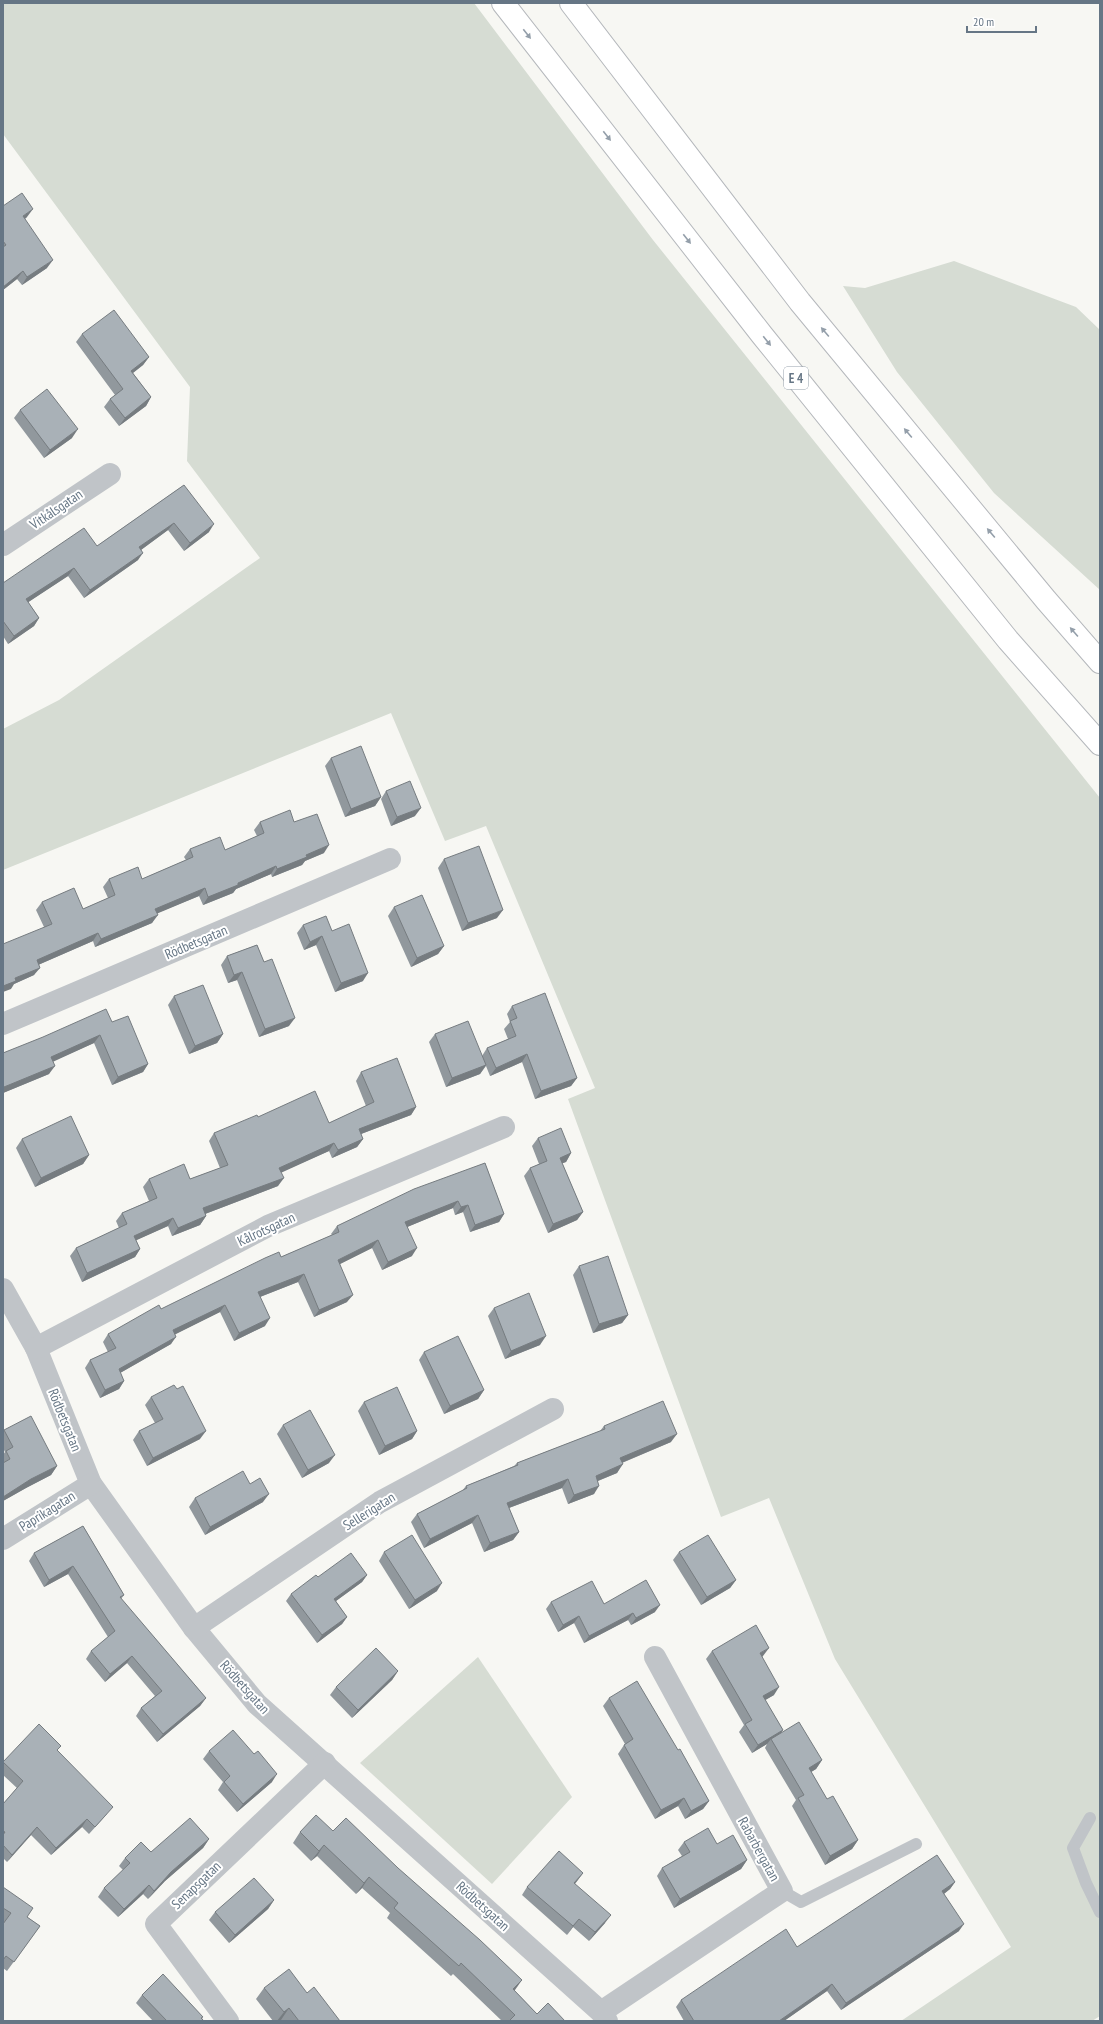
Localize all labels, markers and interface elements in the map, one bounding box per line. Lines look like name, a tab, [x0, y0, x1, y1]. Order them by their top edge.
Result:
scale bar	[967, 8, 1036, 34]
text: 20 m	[973, 14, 994, 29]
one-way arrow	[523, 28, 531, 39]
one-way arrow	[603, 131, 611, 142]
one-way arrow	[683, 233, 691, 244]
one-way arrow	[820, 327, 829, 338]
one-way arrow	[763, 336, 771, 346]
road number: E 4	[784, 367, 808, 389]
one-way arrow	[903, 427, 912, 438]
street label: Vitkålsgatan	[25, 485, 86, 534]
one-way arrow	[986, 527, 995, 538]
one-way arrow	[1070, 627, 1079, 638]
street label: Rödbetsgatan	[162, 921, 230, 963]
street label: Kålrotsgatan	[234, 1208, 298, 1250]
street label: Rödbetsgatan	[44, 1386, 86, 1454]
street label: Paprikagatan	[16, 1487, 78, 1535]
street label: Sellerigatan	[340, 1488, 398, 1534]
street label: Rödbetsgatan	[216, 1656, 274, 1718]
street label: Rabarbergatan	[734, 1814, 784, 1884]
street label: Senapsgatan	[168, 1857, 224, 1913]
street label: Rödbetsgatan	[452, 1877, 514, 1935]

